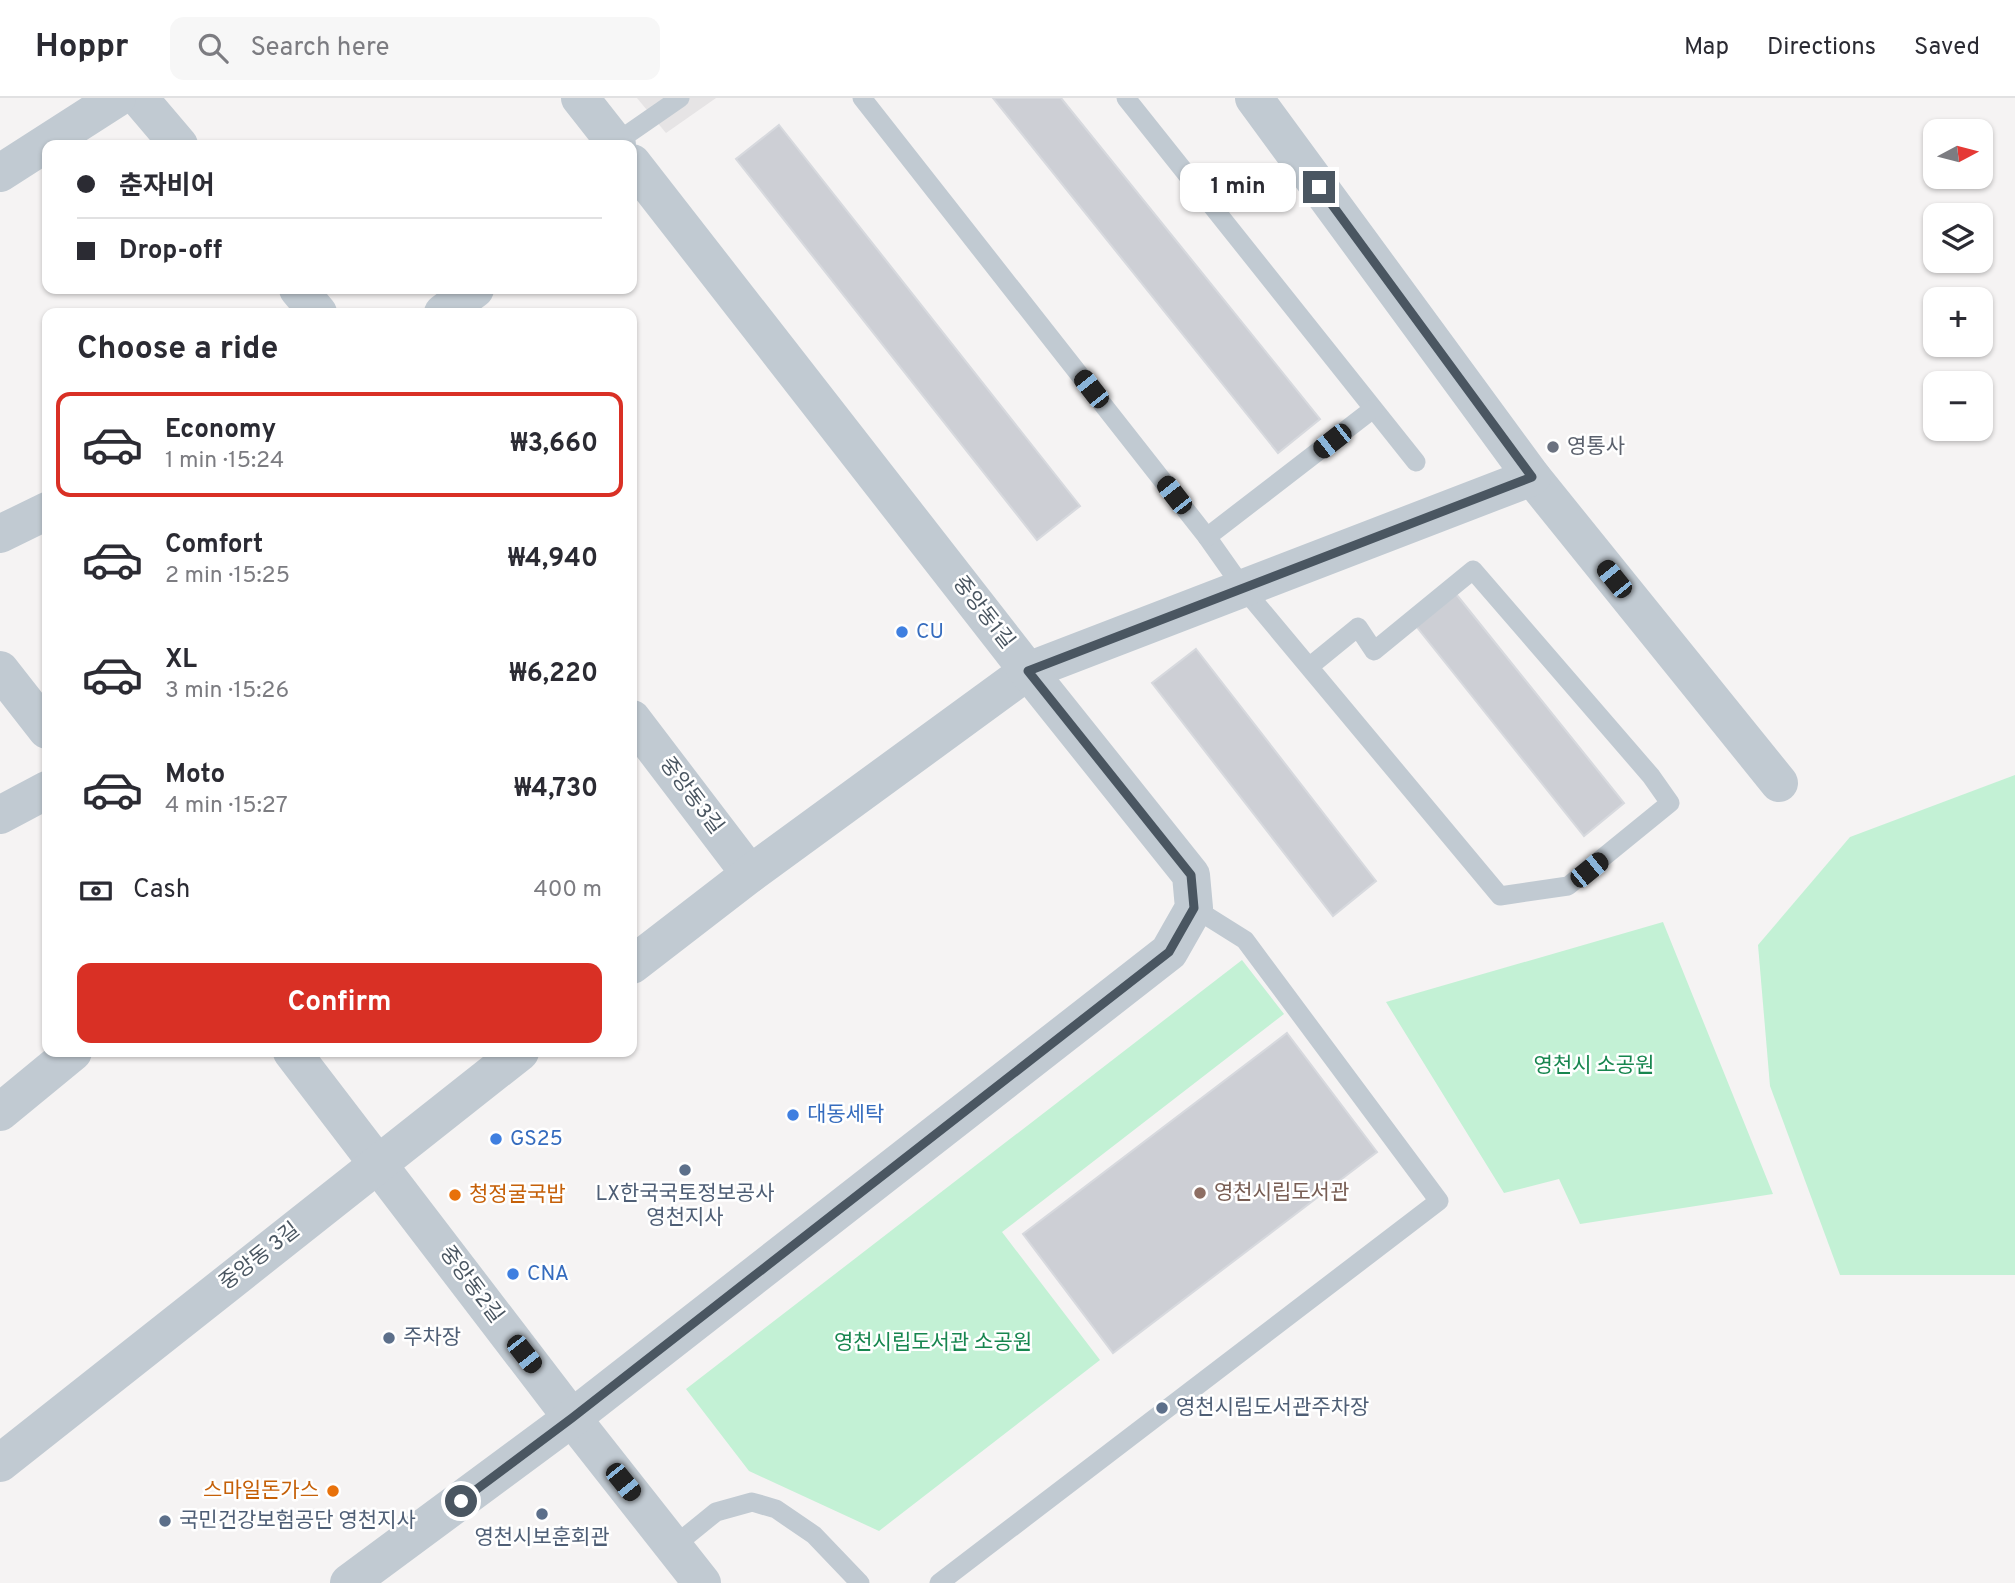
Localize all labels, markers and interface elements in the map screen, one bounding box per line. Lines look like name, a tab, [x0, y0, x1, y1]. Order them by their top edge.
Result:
search box	[170, 17, 660, 80]
text: Hoppr	[35, 27, 128, 69]
icon: search	[194, 29, 232, 67]
text: Search here	[250, 32, 389, 65]
text: Map	[1684, 33, 1729, 63]
text: Directions	[1767, 33, 1876, 63]
text: Saved	[1914, 33, 1980, 63]
north arrow	[1923, 119, 1993, 189]
map controls	[1923, 119, 1993, 441]
callout: 1 min	[1179, 162, 1294, 212]
text: 춘자비어	[119, 171, 215, 204]
route end	[1303, 171, 1335, 203]
text: 1 min	[1210, 173, 1266, 202]
button: layers	[1923, 203, 1993, 273]
text: Drop-off	[119, 235, 222, 268]
button: +	[1923, 287, 1993, 357]
text: Choose a ride	[77, 330, 278, 370]
car	[1070, 366, 1113, 412]
button: −	[1923, 371, 1993, 441]
icon: car	[81, 413, 144, 476]
text: Economy	[165, 414, 276, 447]
car	[1309, 420, 1356, 462]
text: ₩3,660	[510, 428, 598, 461]
place label: 영통사	[1567, 434, 1625, 461]
marker: 영통사	[1545, 439, 1561, 455]
text: 1 min · 15:24	[165, 447, 284, 476]
car	[1153, 472, 1196, 518]
icon: car	[81, 528, 144, 591]
text: Comfort	[165, 529, 263, 562]
text: ₩4,940	[508, 543, 598, 576]
car	[1593, 556, 1636, 602]
text: 2 min · 15:25	[165, 562, 290, 591]
street label: 중앙동1길	[946, 571, 1020, 655]
place label: CU	[916, 619, 944, 646]
marker: CU	[894, 624, 910, 640]
icon: car	[81, 643, 144, 706]
text: XL	[165, 644, 197, 677]
text: ₩6,220	[510, 658, 598, 691]
text: 3 min · 15:26	[165, 677, 289, 706]
street label: 중앙동3길	[653, 752, 729, 840]
icon: car	[81, 758, 144, 821]
text: Moto	[165, 759, 225, 792]
text: ₩4,730	[514, 773, 598, 806]
text: 4 min · 15:27	[165, 792, 288, 821]
car	[1567, 849, 1612, 891]
icon: cash	[77, 872, 115, 910]
text: Cash	[133, 874, 190, 907]
text: 400 m	[533, 876, 602, 905]
button: Confirm	[77, 963, 602, 1043]
park label: 영천시 소공원	[1534, 1053, 1654, 1080]
place label: 대동세탁	[807, 1102, 884, 1129]
marker: 대동세탁	[785, 1107, 801, 1123]
place label: GS25	[510, 1126, 563, 1153]
marker: GS25	[488, 1131, 504, 1147]
marker: LX한국국토정보공사 영천지사	[677, 1162, 693, 1178]
place label: 영천시립도서관	[1214, 1180, 1349, 1207]
place label: LX한국국토정보공사 영천지사	[596, 1181, 774, 1232]
place label: 청정굴국밥	[469, 1182, 566, 1209]
marker: 영천시립도서관	[1192, 1185, 1208, 1201]
marker: 청정굴국밥	[447, 1187, 463, 1203]
street label: 중앙동 3길	[214, 1217, 306, 1297]
street label: 중앙동2길	[433, 1241, 509, 1329]
place label: CNA	[527, 1261, 569, 1288]
marker: CNA	[505, 1266, 521, 1282]
place label: 주차장	[403, 1325, 461, 1352]
marker: 주차장	[381, 1330, 397, 1346]
park label: 영천시립도서관 소공원	[834, 1330, 1032, 1357]
car	[503, 1331, 546, 1377]
place label: 영천시립도서관주차장	[1176, 1395, 1369, 1422]
marker: 영천시립도서관주차장	[1154, 1400, 1170, 1416]
car	[602, 1459, 645, 1505]
place label: 스마일돈가스	[203, 1478, 319, 1505]
marker: 스마일돈가스	[325, 1483, 341, 1499]
route start	[445, 1485, 477, 1517]
marker: 영천시보훈회관	[534, 1506, 550, 1522]
place label: 국민건강보험공단 영천지사	[179, 1508, 416, 1535]
marker: 국민건강보험공단 영천지사	[157, 1513, 173, 1529]
place label: 영천시보훈회관	[474, 1525, 610, 1552]

